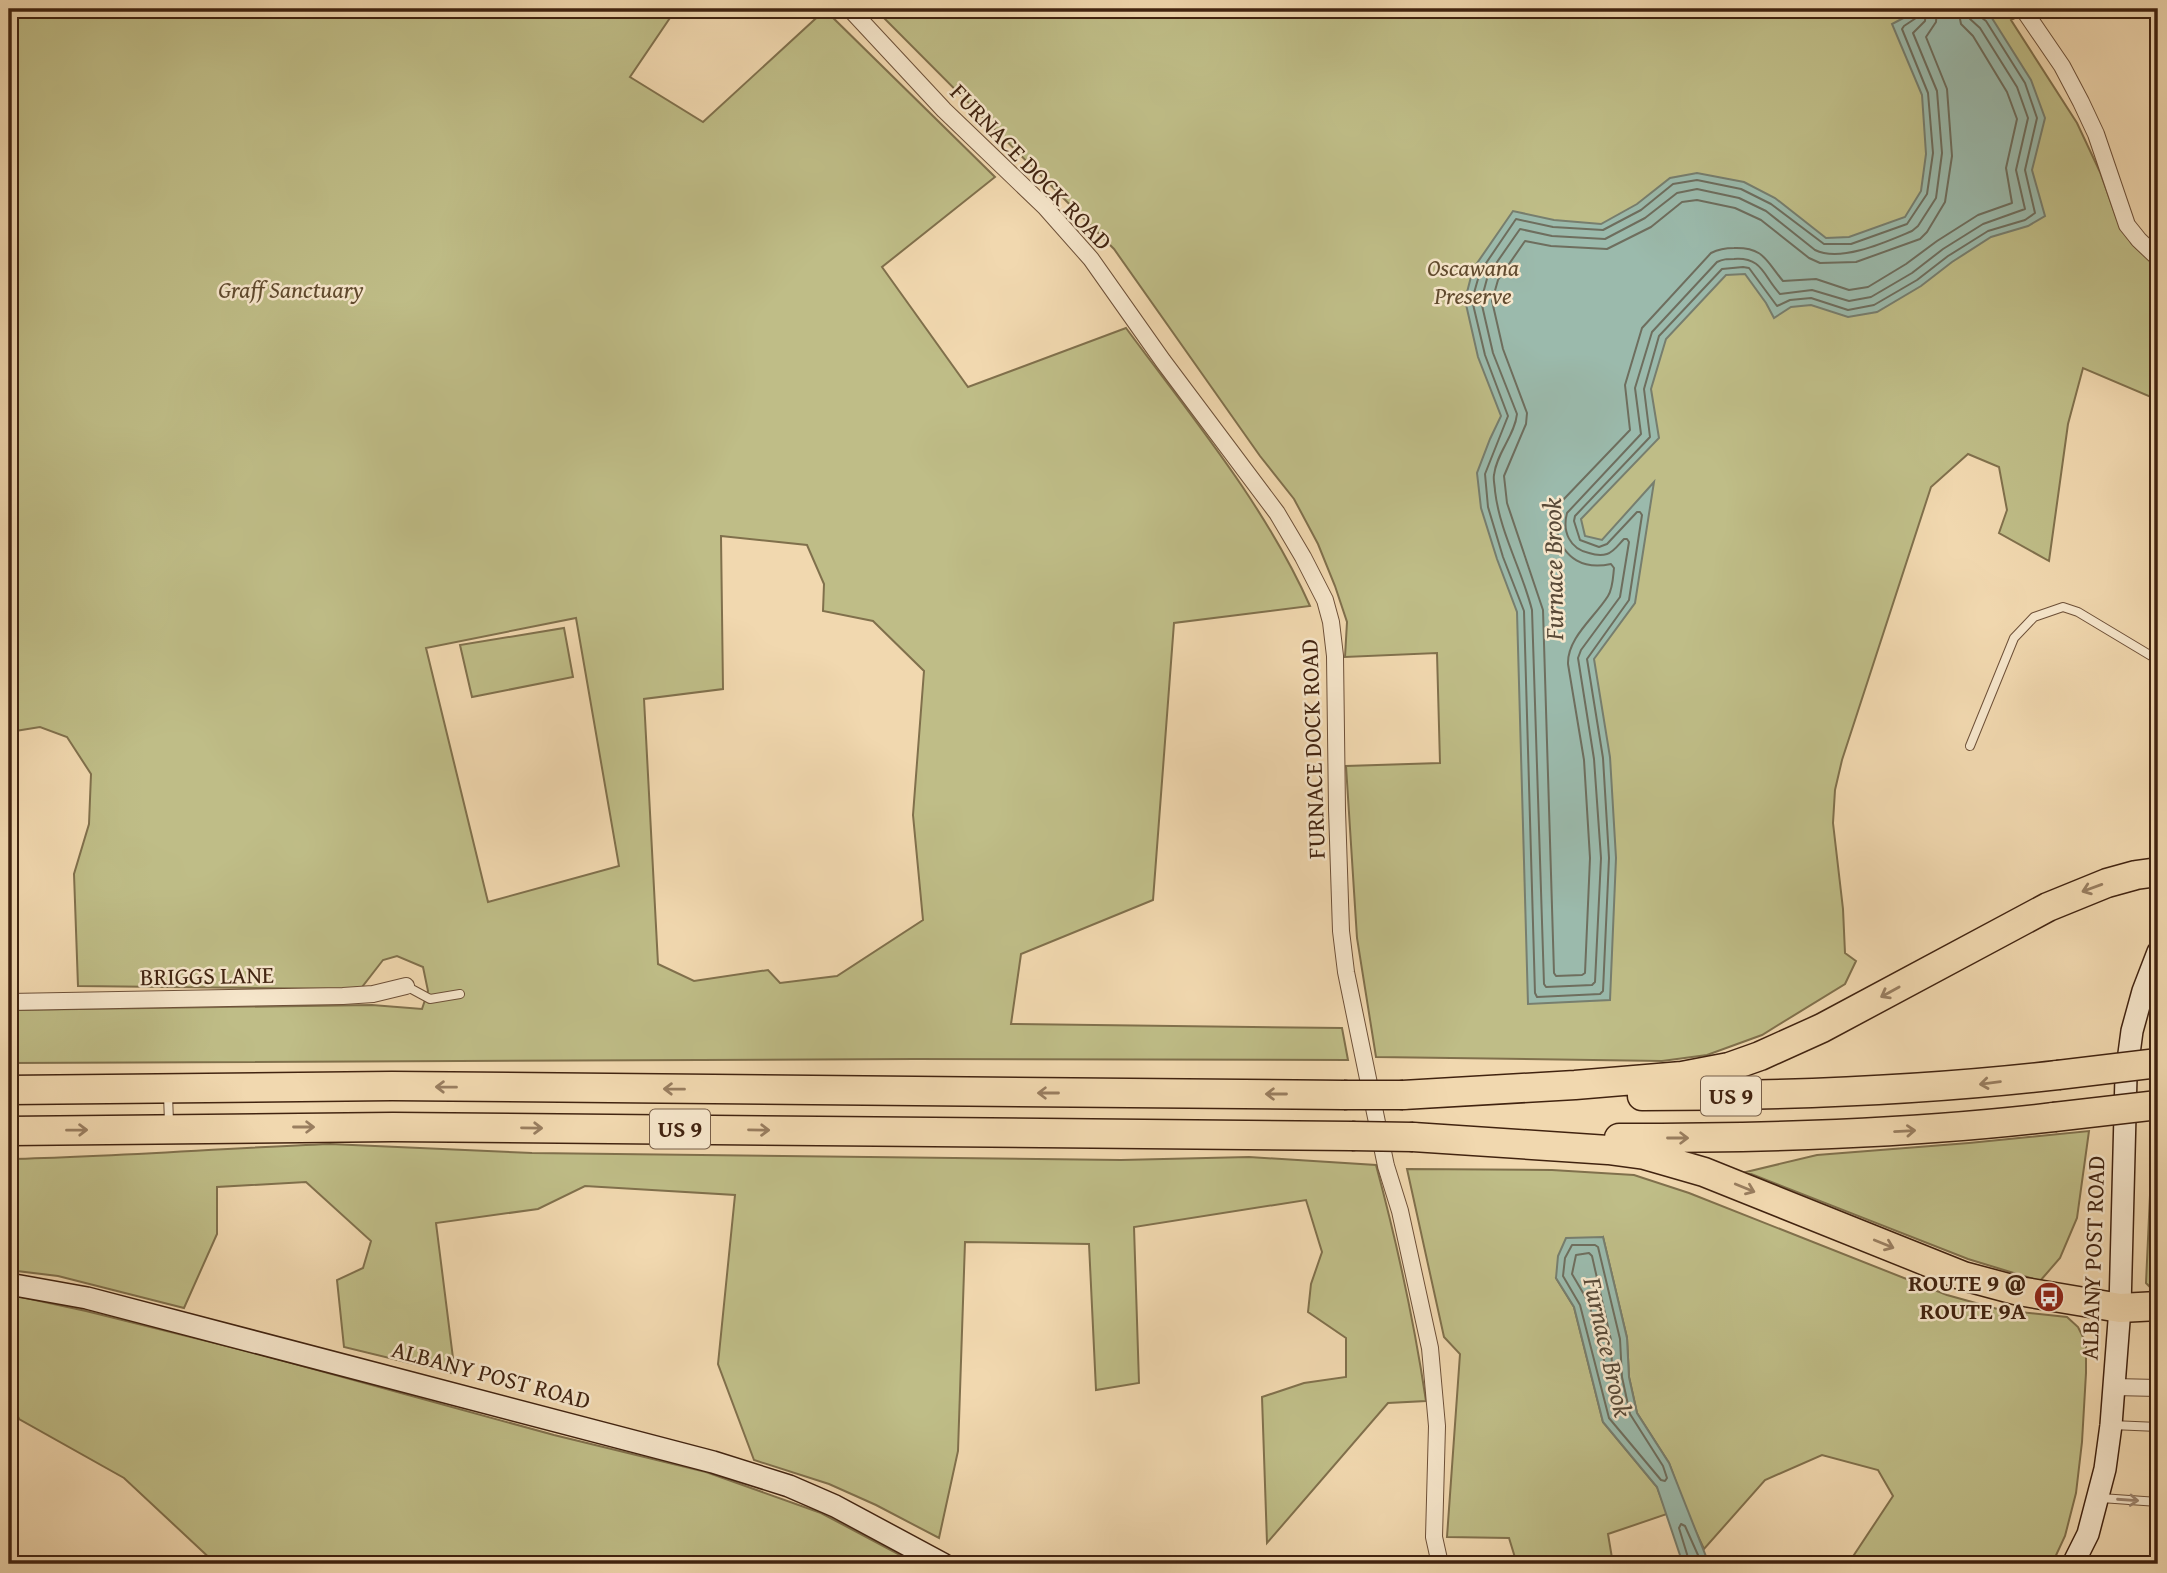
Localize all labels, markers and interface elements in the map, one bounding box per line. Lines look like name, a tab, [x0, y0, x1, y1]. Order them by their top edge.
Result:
street label: FURNACE DOCK ROAD	[942, 75, 1120, 258]
park label: Oscawana Preserve	[1427, 250, 1519, 313]
park label: Graff Sanctuary	[218, 272, 364, 307]
water label: Furnace Brook	[1532, 497, 1573, 642]
street label: FURNACE DOCK ROAD	[1291, 638, 1334, 860]
one-way arrow	[2082, 883, 2104, 895]
street label: BRIGGS LANE	[140, 957, 274, 994]
one-way arrow	[1880, 986, 1901, 999]
one-way arrow	[1980, 1076, 2002, 1089]
road number: US 9	[1701, 1077, 1761, 1116]
one-way arrow	[435, 1080, 458, 1094]
one-way arrow	[663, 1082, 686, 1096]
one-way arrow	[1037, 1086, 1060, 1099]
one-way arrow	[1265, 1087, 1288, 1101]
road number: US 9	[650, 1110, 710, 1148]
one-way arrow	[293, 1120, 316, 1134]
one-way arrow	[520, 1121, 543, 1135]
one-way arrow	[65, 1123, 88, 1137]
one-way arrow	[748, 1123, 771, 1137]
one-way arrow	[1893, 1124, 1916, 1137]
one-way arrow	[1666, 1131, 1689, 1145]
street label: ALBANY POST ROAD	[2071, 1155, 2114, 1361]
one-way arrow	[1733, 1183, 1755, 1196]
one-way arrow	[1872, 1239, 1894, 1252]
place label: ROUTE 9 @ ROUTE 9A	[1908, 1265, 2027, 1328]
water label: Furnace Brook	[1573, 1272, 1644, 1421]
bus stop icon: ROUTE 9 @ ROUTE 9A	[2032, 1280, 2066, 1314]
street label: ALBANY POST ROAD	[388, 1331, 594, 1418]
one-way arrow	[2116, 1493, 2139, 1506]

